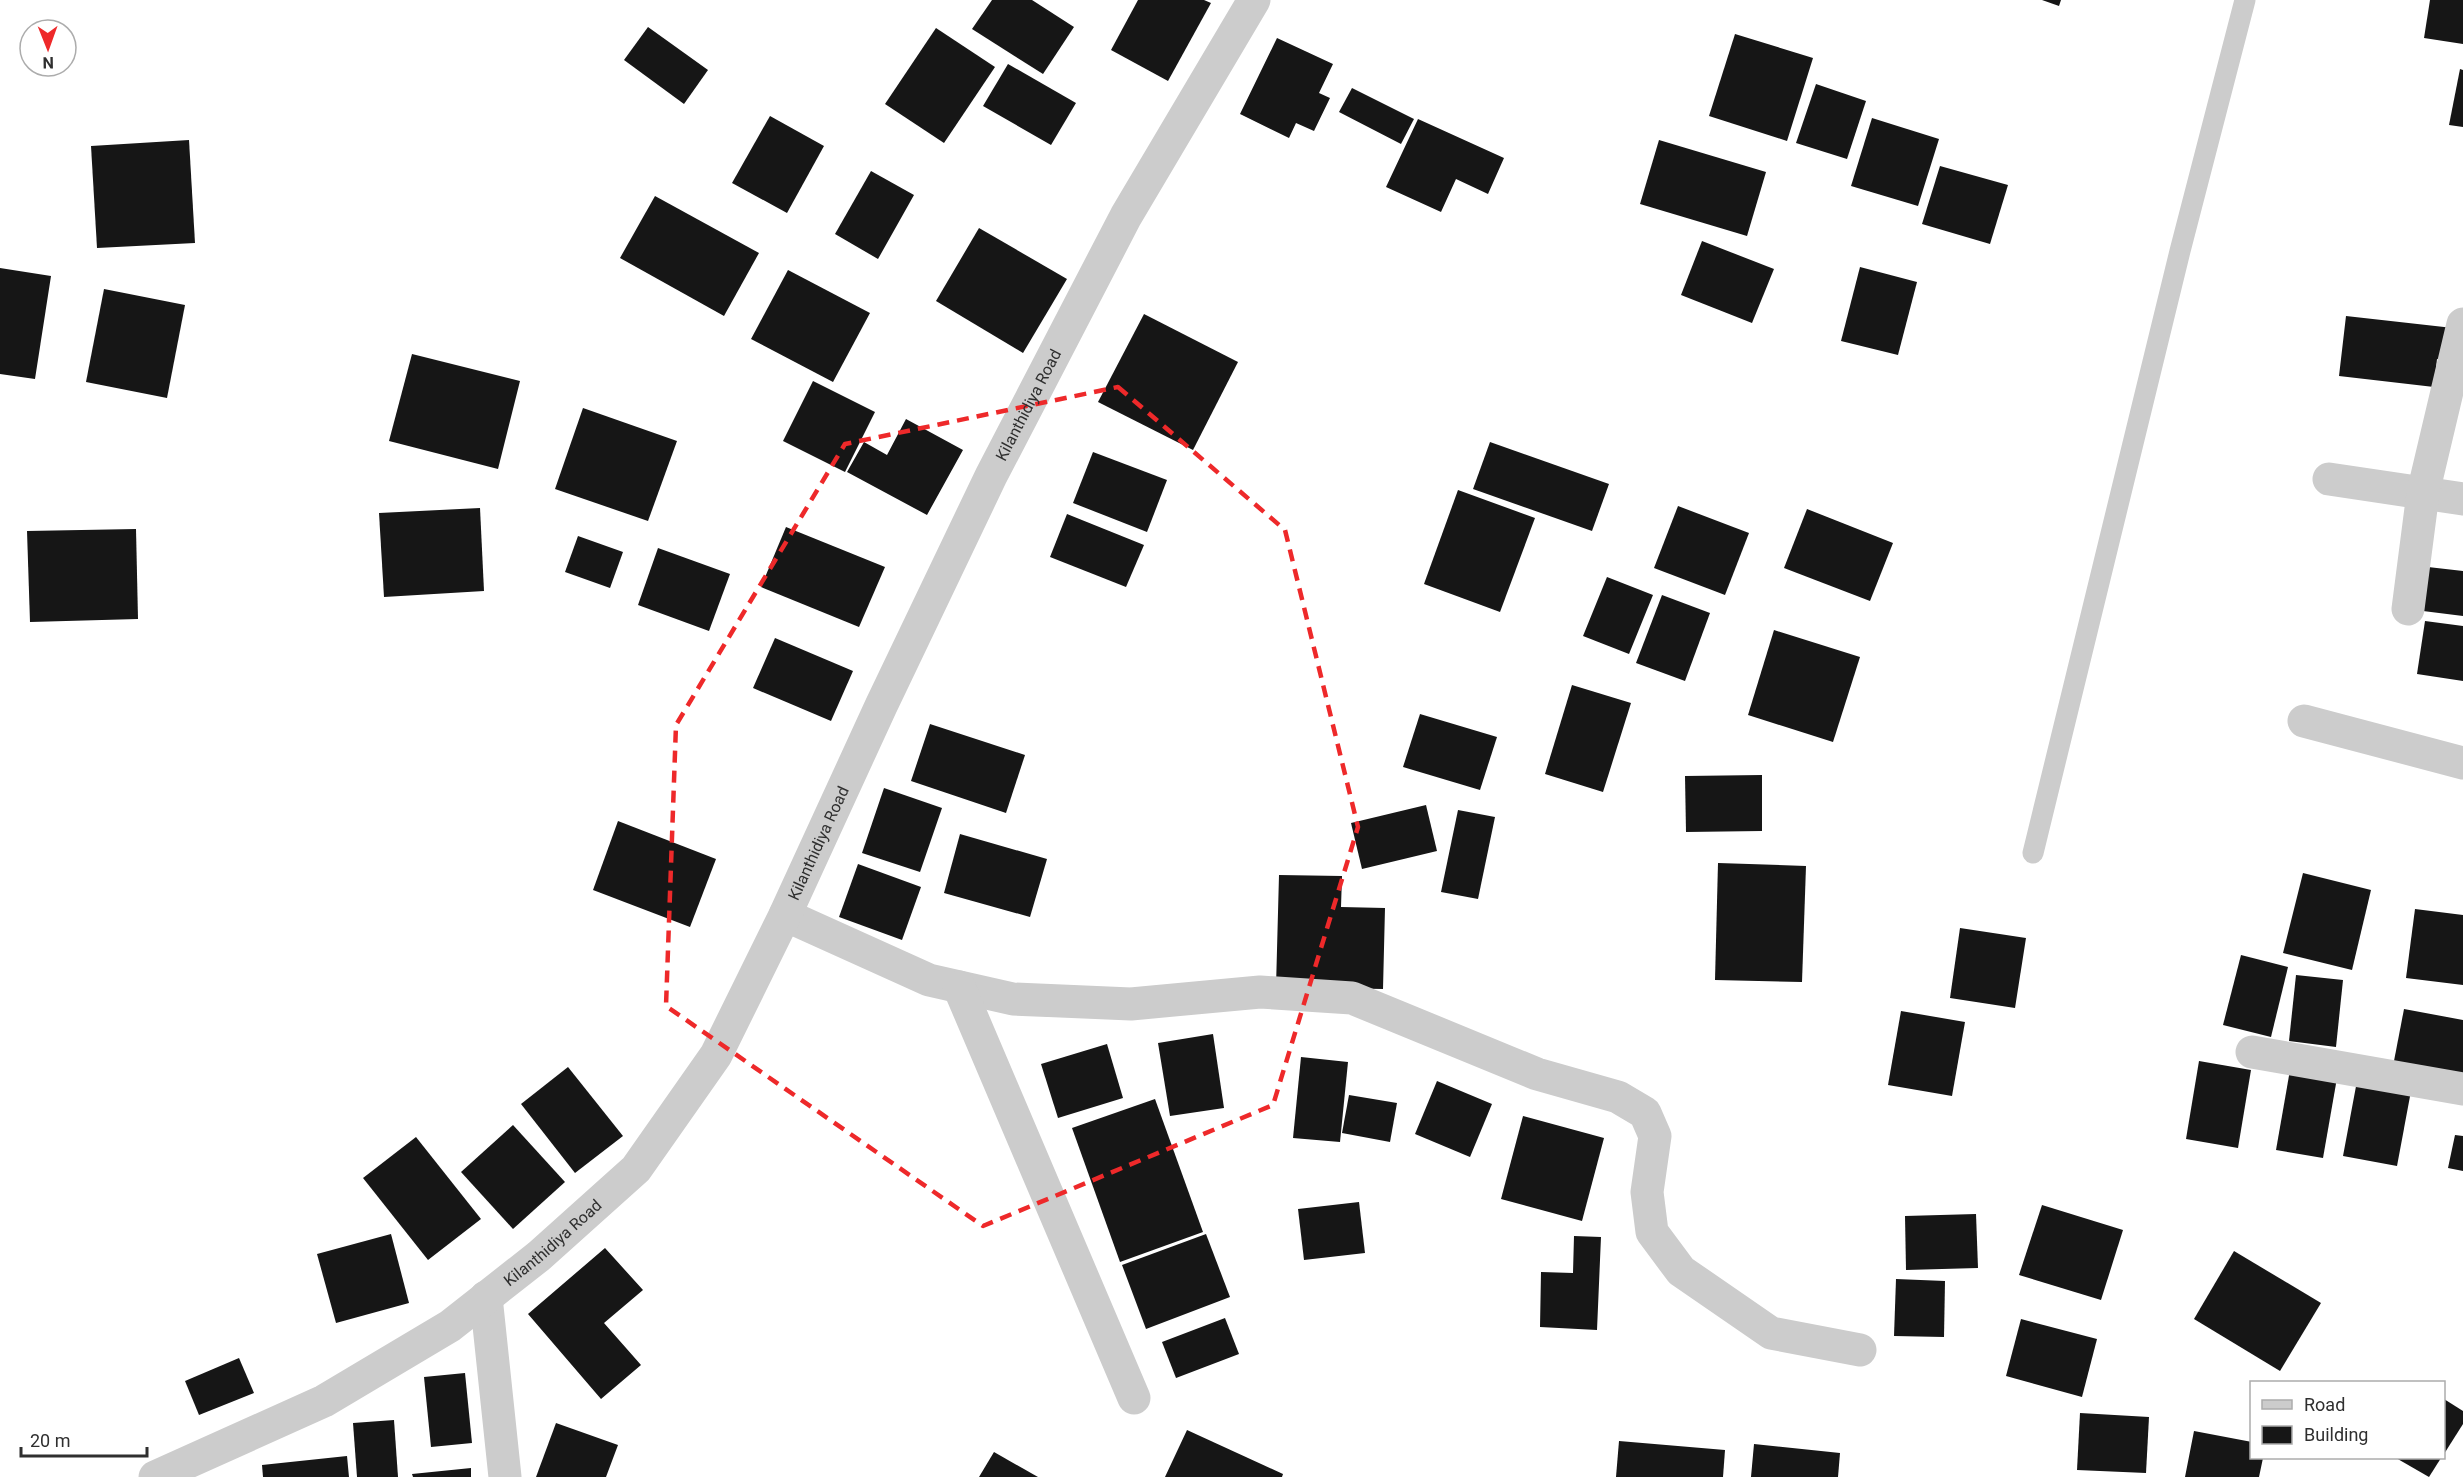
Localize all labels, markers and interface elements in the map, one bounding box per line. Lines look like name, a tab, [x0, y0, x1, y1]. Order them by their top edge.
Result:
north arrow	[18, 18, 78, 78]
text: N	[42, 53, 54, 72]
street label: Kilanthidiya Road	[992, 346, 1065, 464]
street label: Kilanthidiya Road	[784, 783, 853, 903]
street label: Kilanthidiya Road	[500, 1196, 606, 1290]
legend	[2250, 1381, 2445, 1459]
text: Road	[2304, 1394, 2345, 1415]
scale bar	[21, 1420, 147, 1458]
text: Building	[2304, 1424, 2368, 1445]
text: 20 m	[30, 1430, 70, 1451]

